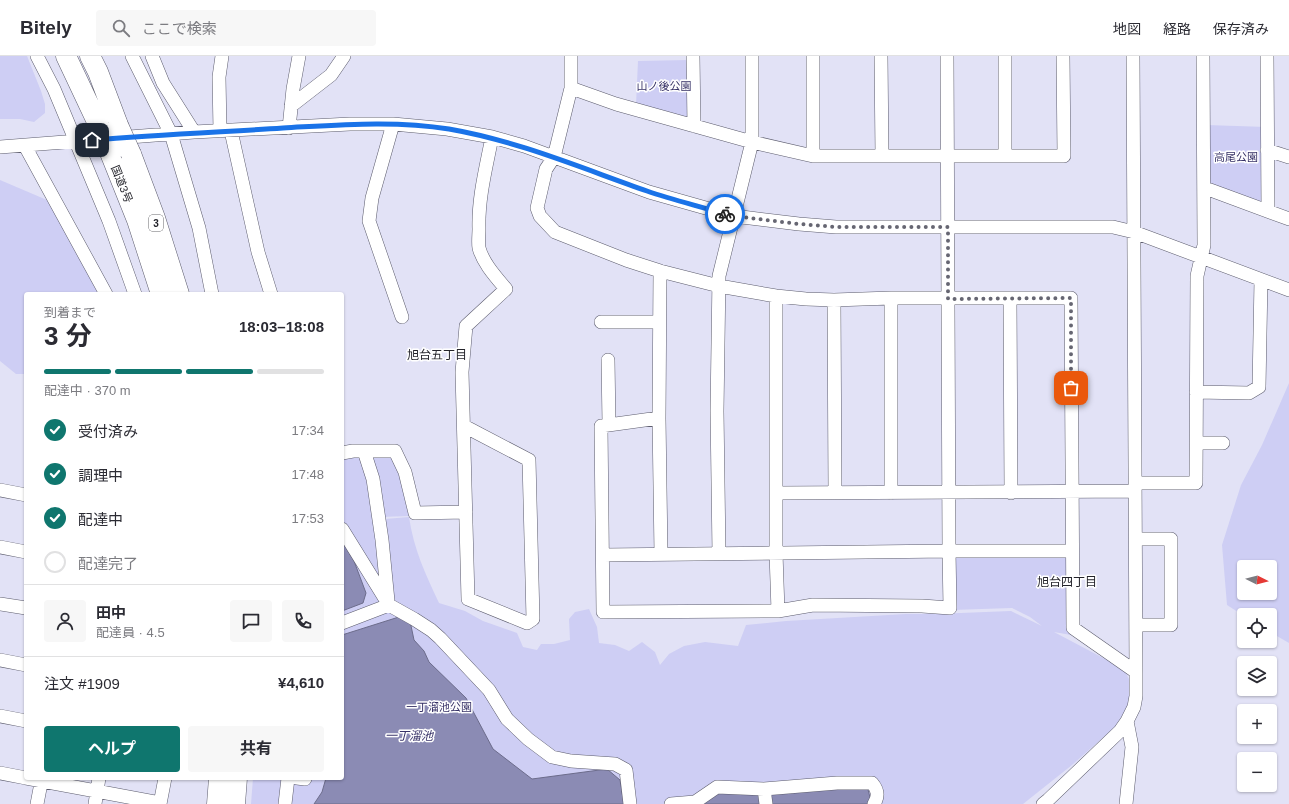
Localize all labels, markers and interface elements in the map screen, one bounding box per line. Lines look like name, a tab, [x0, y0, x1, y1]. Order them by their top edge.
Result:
search box	[96, 10, 376, 46]
text: Bitely	[20, 17, 72, 38]
icon: search	[110, 17, 132, 39]
text: ここで検索	[142, 20, 217, 37]
text: 地図	[1113, 21, 1141, 37]
text: 経路	[1163, 21, 1191, 37]
text: 保存済み	[1213, 21, 1269, 37]
park label: 山ノ後公園	[637, 80, 692, 92]
pin	[75, 123, 109, 157]
icon: home	[81, 129, 103, 151]
park label: 高尾公園	[1214, 151, 1258, 163]
street label: 国道3号	[109, 164, 135, 204]
courier	[705, 194, 745, 234]
icon: bike	[714, 203, 736, 225]
road number: 3	[149, 215, 163, 231]
text: 到着まで	[44, 305, 96, 320]
text: 18:03–18:08	[239, 318, 324, 335]
text: 3 分	[44, 321, 92, 351]
district label: 旭台五丁目	[407, 348, 467, 362]
pin	[1054, 371, 1088, 405]
icon: bag	[1060, 377, 1082, 399]
text: 配達中 · 370 m	[44, 383, 131, 398]
icon: check	[44, 419, 66, 441]
text: 受付済み	[78, 423, 138, 440]
text: 17:34	[291, 423, 324, 438]
icon: check	[44, 463, 66, 485]
text: 調理中	[78, 467, 123, 484]
text: 17:48	[291, 467, 324, 482]
icon: check	[44, 507, 66, 529]
text: 配達中	[78, 511, 123, 528]
text: 17:53	[291, 511, 324, 526]
text: 配達完了	[78, 555, 138, 572]
north arrow	[1237, 560, 1277, 600]
map controls	[1237, 560, 1277, 792]
district label: 旭台四丁目	[1037, 575, 1097, 589]
button: person	[44, 600, 86, 642]
button: chat	[230, 600, 272, 642]
button: phone	[282, 600, 324, 642]
text: 田中	[96, 604, 126, 621]
button: locate	[1237, 608, 1277, 648]
text: 配達員 · 4.5	[96, 625, 165, 640]
button: layers	[1237, 656, 1277, 696]
text: ¥4,610	[278, 674, 324, 691]
text: 注文 #1909	[44, 675, 120, 692]
park label: 一丁溜池公園	[406, 701, 472, 713]
button: +	[1237, 704, 1277, 744]
button: ヘルプ	[44, 726, 180, 772]
button: 共有	[188, 726, 324, 772]
water label: 一丁溜池	[385, 729, 434, 743]
button: −	[1237, 752, 1277, 792]

